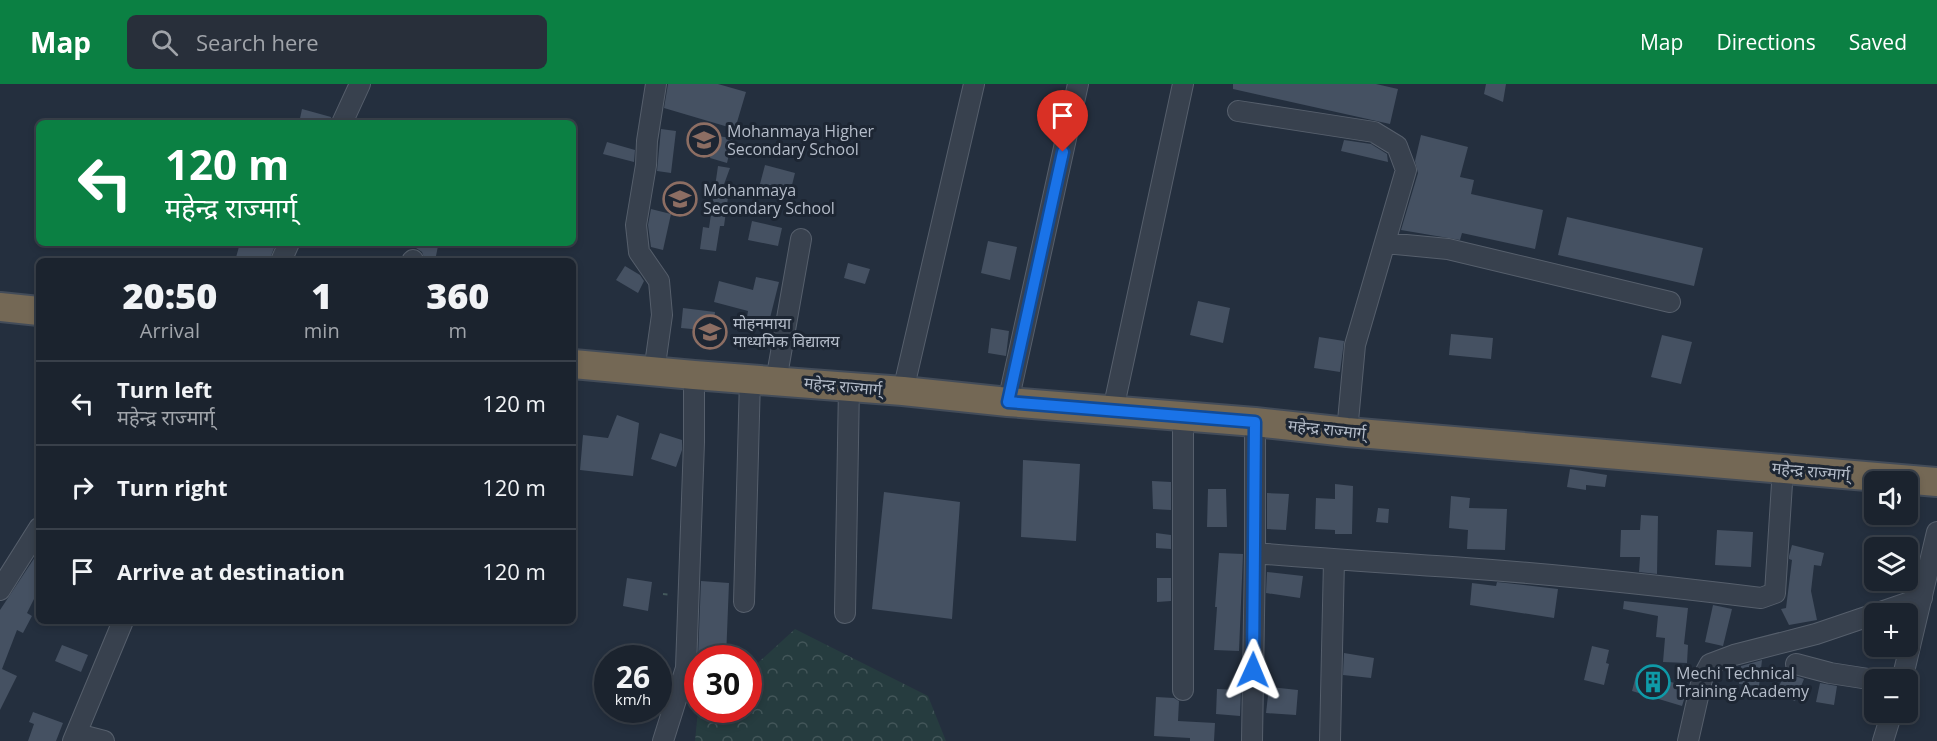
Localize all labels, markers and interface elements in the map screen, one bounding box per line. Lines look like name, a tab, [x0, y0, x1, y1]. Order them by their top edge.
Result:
search box	[127, 15, 547, 69]
text: Map	[30, 23, 91, 61]
icon: search	[148, 26, 181, 59]
text: Search here	[196, 27, 319, 57]
text: Map	[1640, 28, 1683, 56]
text: Directions	[1716, 28, 1816, 56]
text: Saved	[1849, 28, 1907, 56]
pin	[1037, 90, 1088, 152]
icon: arrive	[1046, 99, 1079, 132]
place label: Mohanmaya Higher Secondary School	[727, 120, 875, 160]
school or university icon: Mohanmaya Higher Secondary School	[686, 122, 722, 158]
text: 120 m	[165, 135, 289, 192]
icon: left	[66, 144, 144, 222]
place label: Mohanmaya Secondary School	[703, 179, 835, 219]
school or university icon: Mohanmaya Secondary School	[662, 181, 698, 217]
text: महेन्द्र राज्मार्ग्	[165, 189, 297, 226]
text: 20:50	[123, 271, 217, 320]
text: 1	[311, 271, 332, 320]
text: 360	[426, 271, 489, 320]
place label: मोहनमाया माध्यमिक विद्यालय	[733, 312, 840, 352]
school or university icon: मोहनमाया माध्यमिक विद्यालय	[692, 314, 728, 350]
text: Arrival	[140, 317, 200, 344]
text: min	[304, 317, 340, 344]
text: m	[449, 317, 467, 344]
street label: महेन्द्र राज्मार्ग्	[803, 372, 886, 401]
text: Turn left	[117, 374, 212, 404]
icon: left	[66, 387, 99, 420]
text: 120 m	[482, 388, 546, 418]
text: महेन्द्र राज्मार्ग्	[117, 404, 215, 431]
street label: महेन्द्र राज्मार्ग्	[1287, 414, 1370, 444]
street label: महेन्द्र राज्मार्ग्	[1771, 457, 1854, 486]
icon: right	[66, 471, 99, 504]
map controls	[1864, 471, 1918, 723]
button: sound	[1864, 471, 1918, 525]
text: Turn right	[117, 472, 228, 502]
text: 120 m	[482, 472, 546, 502]
button: layers	[1864, 537, 1918, 591]
icon: arrive	[66, 555, 99, 588]
text: Arrive at destination	[117, 556, 345, 586]
text: 120 m	[482, 556, 546, 586]
button: +	[1864, 603, 1918, 657]
position arrow	[1221, 638, 1285, 702]
speed limit sign: 30	[684, 645, 762, 723]
text: 26	[616, 656, 650, 697]
place label: Mechi Technical Training Academy	[1676, 662, 1810, 702]
building icon: Mechi Technical Training Academy	[1635, 664, 1671, 700]
button: −	[1864, 669, 1918, 723]
text: km/h	[615, 689, 651, 709]

